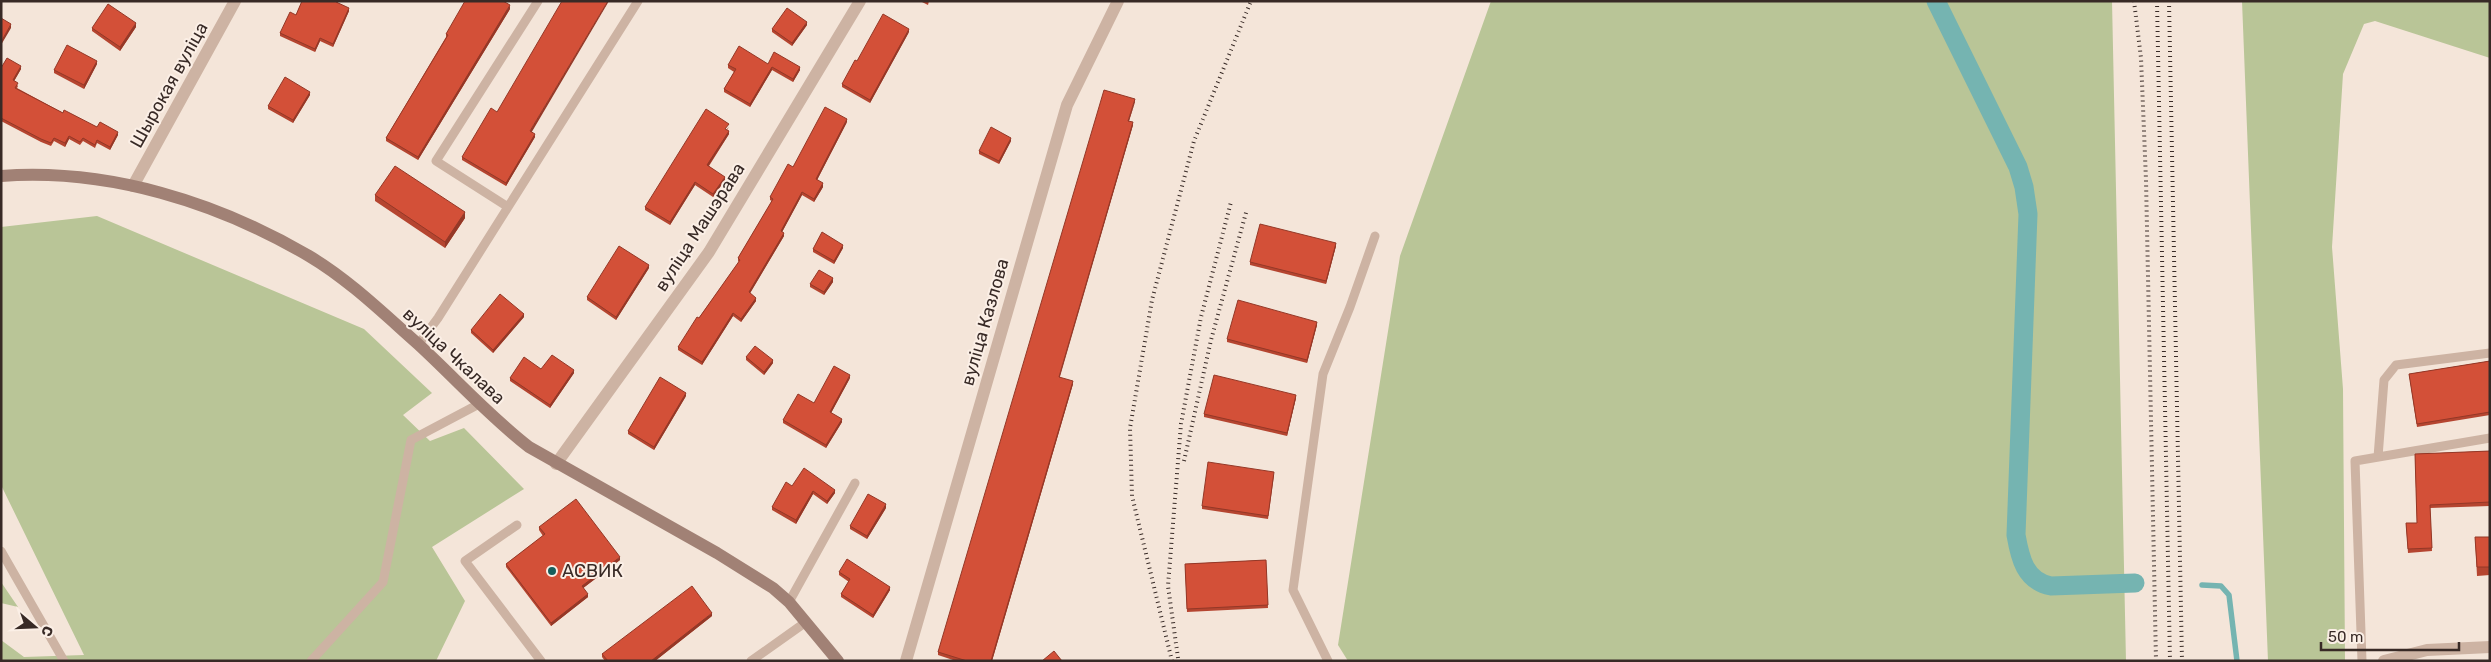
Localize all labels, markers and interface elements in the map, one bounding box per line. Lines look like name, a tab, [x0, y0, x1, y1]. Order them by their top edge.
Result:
street label: Шырокая вуліца	[125, 18, 213, 152]
street label: вуліца Машэрава	[650, 159, 750, 295]
street label: вуліца Казлова	[956, 256, 1014, 388]
street label: вуліца Чкалава	[398, 303, 510, 409]
place label: АСВИК	[562, 560, 623, 582]
marker: АСВИК	[546, 565, 558, 577]
north arrow	[10, 602, 60, 652]
scale bar	[2321, 620, 2458, 652]
text: С	[37, 624, 56, 639]
text: 50 m	[2328, 628, 2363, 646]

